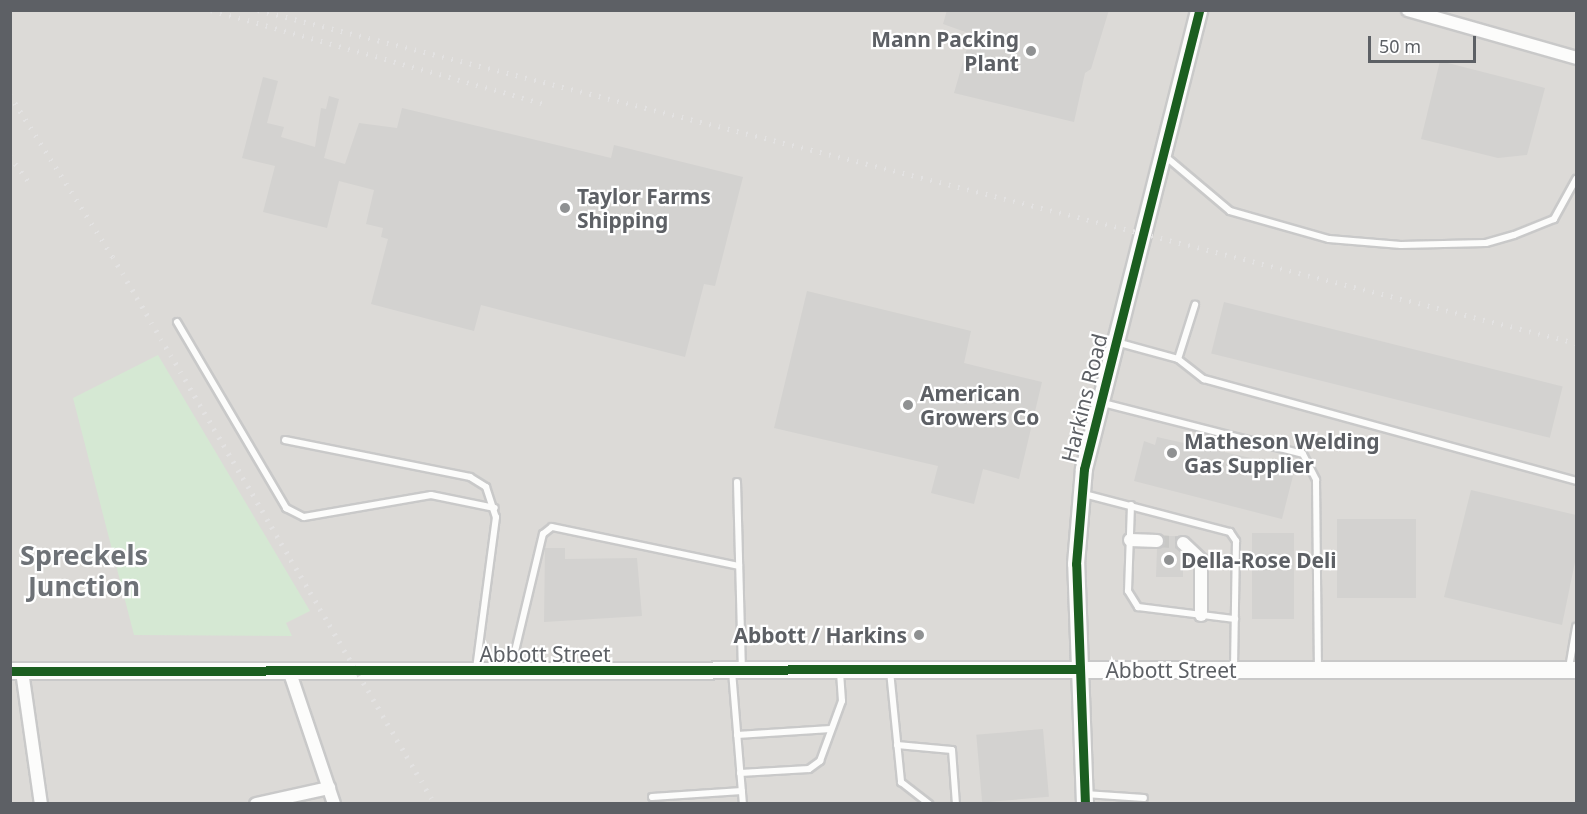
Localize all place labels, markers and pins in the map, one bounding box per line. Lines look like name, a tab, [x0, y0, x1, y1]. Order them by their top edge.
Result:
place label: Mann Packing Plant	[871, 26, 1019, 76]
marker: Mann Packing Plant	[1024, 44, 1038, 58]
place label: Taylor Farms Shipping	[577, 183, 711, 233]
marker: Taylor Farms Shipping	[558, 201, 572, 215]
place label: American Growers Co	[920, 380, 1039, 430]
marker: American Growers Co	[901, 398, 915, 412]
place label: Matheson Welding Gas Supplier	[1184, 428, 1380, 478]
marker: Matheson Welding Gas Supplier	[1165, 446, 1179, 460]
place label: Della-Rose Deli	[1181, 547, 1337, 573]
marker: Della-Rose Deli	[1162, 553, 1176, 567]
place label: Abbott / Harkins	[733, 622, 907, 648]
marker: Abbott / Harkins	[912, 628, 926, 642]

